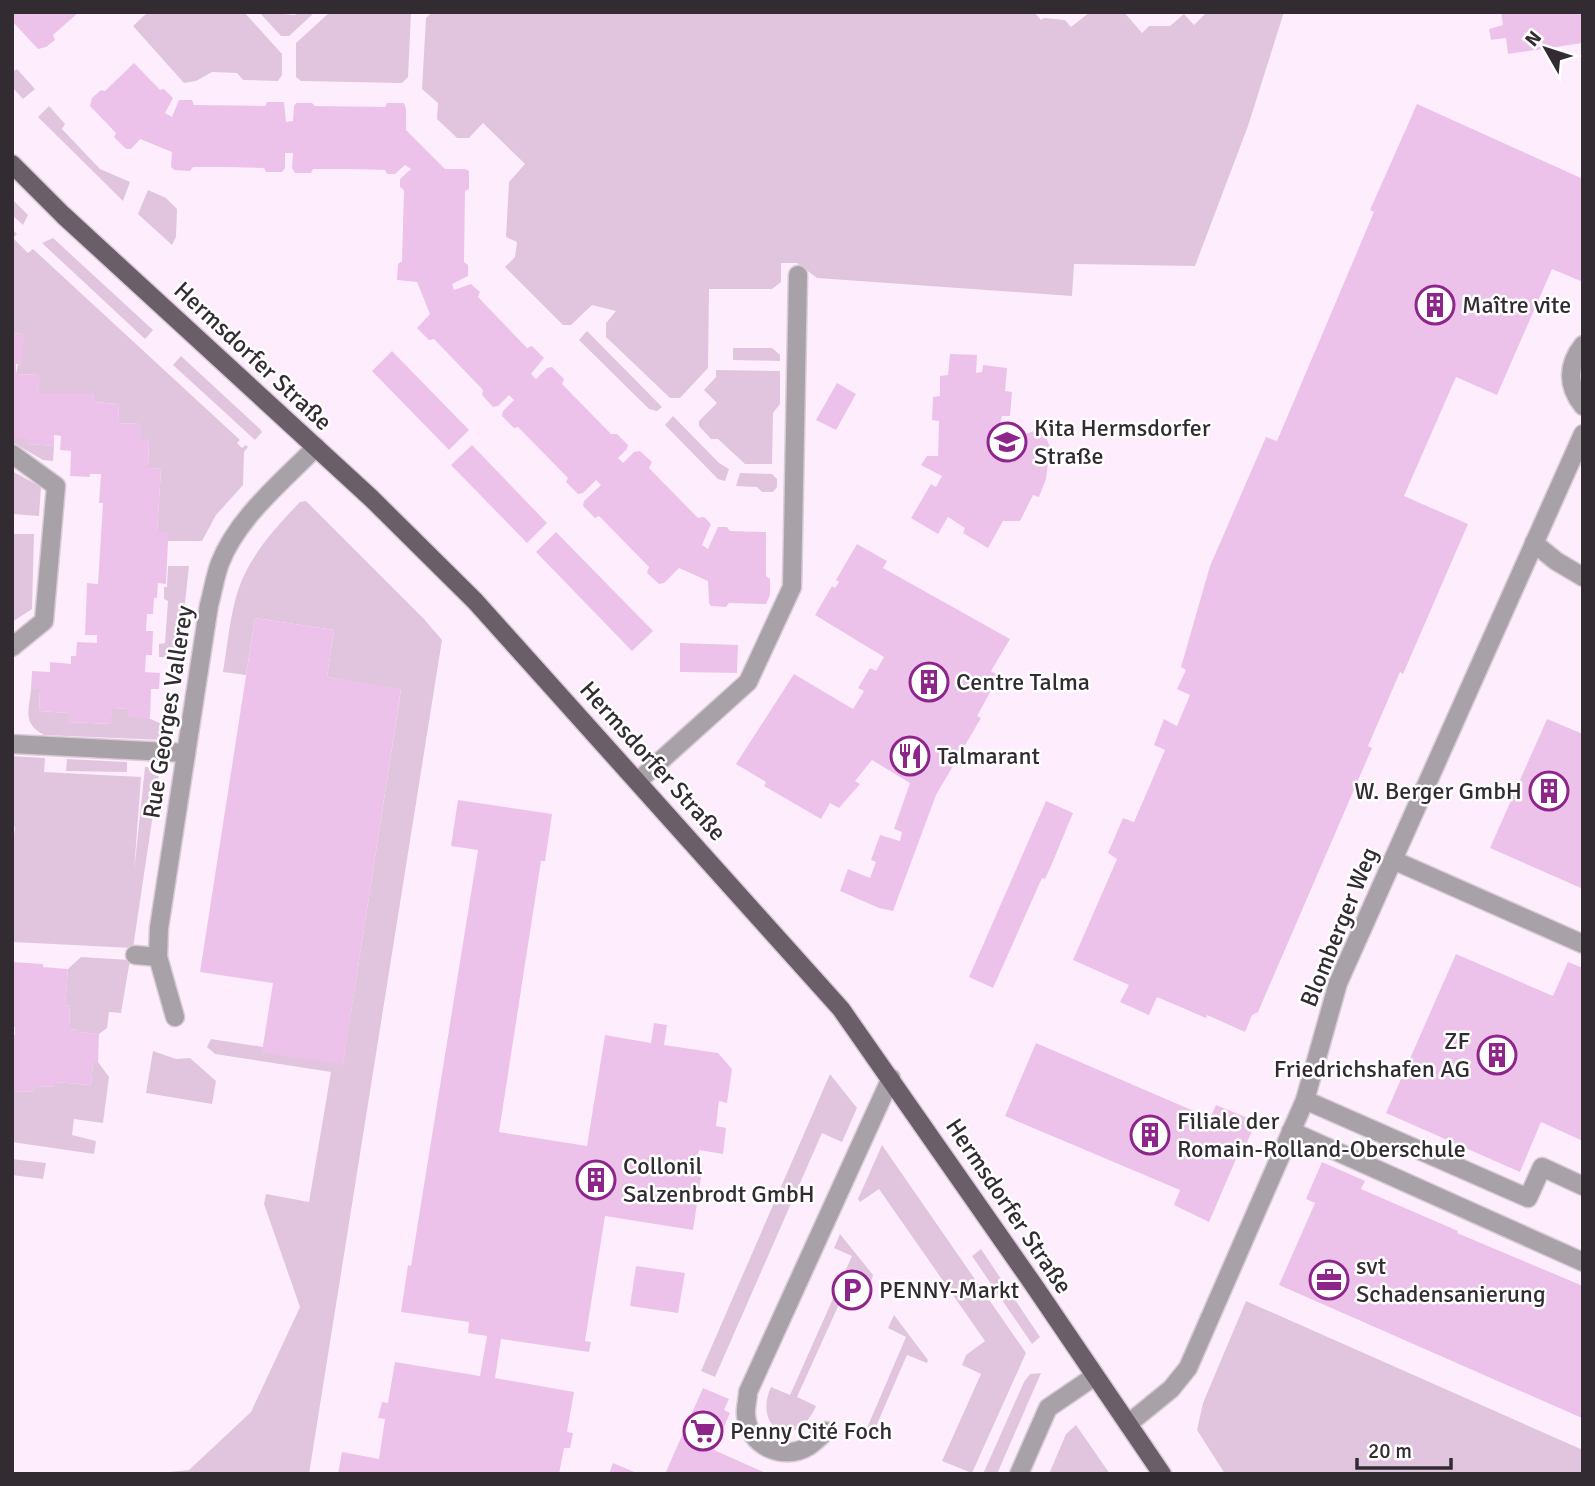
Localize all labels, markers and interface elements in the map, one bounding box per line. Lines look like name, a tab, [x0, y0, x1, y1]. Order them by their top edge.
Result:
north arrow	[1511, 14, 1581, 84]
text: N	[1520, 26, 1547, 52]
street label: Hermsdorfer Straße	[168, 275, 338, 437]
building icon: Maître vite	[1414, 284, 1456, 326]
place label: Maître vite	[1462, 290, 1571, 320]
place label: Kita Hermsdorfer Straße	[1034, 413, 1211, 471]
school or university icon: Kita Hermsdorfer Straße	[986, 421, 1028, 463]
street label: Rue Georges Vallerey	[136, 603, 200, 821]
building icon: Centre Talma	[908, 661, 950, 703]
place label: Centre Talma	[956, 667, 1090, 697]
street label: Hermsdorfer Straße	[573, 675, 733, 847]
restaurant icon: Talmarant	[889, 735, 931, 777]
place label: Talmarant	[937, 741, 1040, 771]
building icon: W. Berger GmbH	[1528, 770, 1570, 812]
place label: W. Berger GmbH	[1354, 776, 1522, 806]
street label: Blomberger Weg	[1293, 843, 1385, 1011]
place label: ZF Friedrichshafen AG	[1274, 1026, 1470, 1084]
building icon: ZF Friedrichshafen AG	[1476, 1034, 1518, 1076]
place label: Filiale der Romain-Rolland-Oberschule	[1177, 1106, 1466, 1164]
street label: Hermsdorfer Straße	[939, 1113, 1079, 1299]
building icon: Filiale der Romain-Rolland-Oberschule	[1129, 1114, 1171, 1156]
place label: Collonil Salzenbrodt GmbH	[623, 1151, 815, 1209]
building icon: Collonil Salzenbrodt GmbH	[575, 1159, 617, 1201]
place label: svt Schadensanierung	[1356, 1251, 1546, 1309]
office icon: svt Schadensanierung	[1308, 1259, 1350, 1301]
parking icon: PENNY-Markt	[831, 1269, 873, 1311]
place label: PENNY-Markt	[879, 1275, 1019, 1305]
supermarket icon: Penny Cité Foch	[682, 1410, 724, 1452]
place label: Penny Cité Foch	[730, 1416, 892, 1446]
scale bar	[1357, 1426, 1452, 1470]
text: 20 m	[1368, 1438, 1412, 1464]

